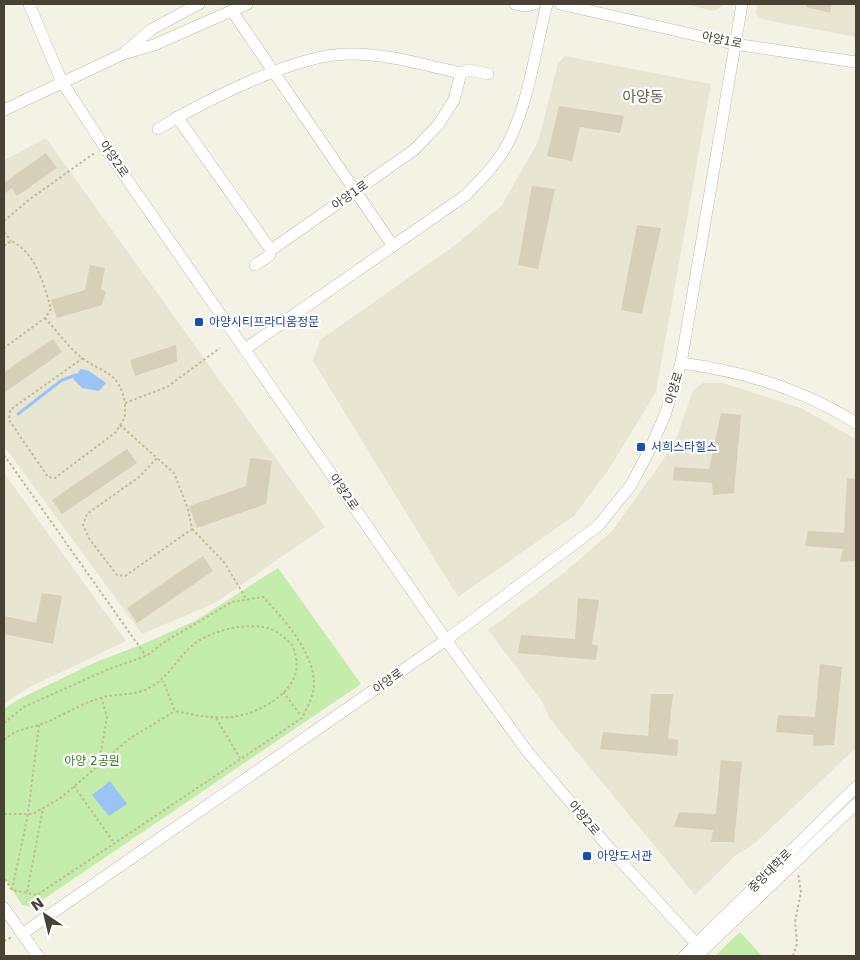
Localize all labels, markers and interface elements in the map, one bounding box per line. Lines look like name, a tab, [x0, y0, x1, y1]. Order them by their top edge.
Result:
street label: 아양1로	[701, 29, 743, 51]
district label: 아양동	[622, 88, 664, 106]
street label: 아양2로	[97, 138, 131, 180]
street label: 아양1로	[329, 178, 371, 212]
place label: 아양시티프라디움정문	[209, 315, 319, 329]
marker: 아양시티프라디움정문	[193, 316, 205, 328]
street label: 아양로	[662, 370, 686, 406]
place label: 서희스타힐스	[651, 440, 717, 454]
marker: 서희스타힐스	[635, 441, 647, 453]
street label: 아양2로	[327, 471, 361, 513]
street label: 아양로	[370, 666, 406, 696]
park label: 아양 2공원	[64, 754, 120, 768]
street label: 아양2로	[566, 798, 602, 838]
street label: 중앙대학로	[746, 847, 794, 895]
place label: 아양도서관	[597, 849, 652, 863]
marker: 아양도서관	[581, 850, 593, 862]
north arrow	[20, 890, 70, 940]
text: N	[28, 894, 47, 914]

